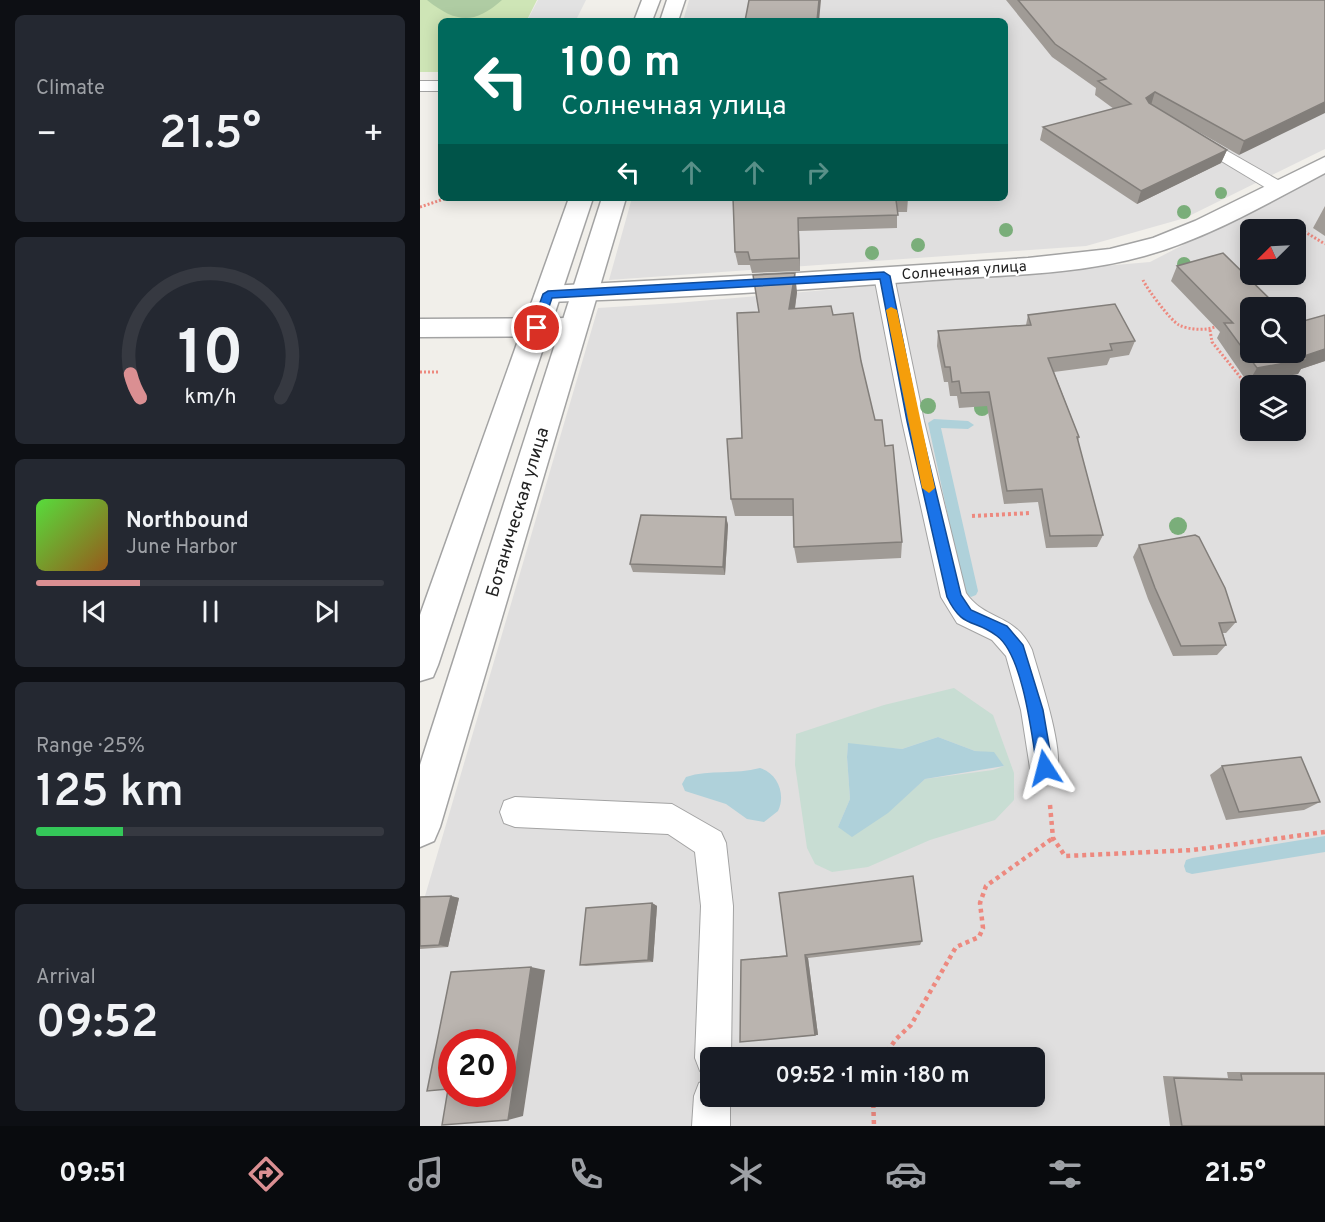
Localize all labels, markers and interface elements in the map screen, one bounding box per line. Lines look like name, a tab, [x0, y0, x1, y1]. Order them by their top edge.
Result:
text: 100 m	[561, 38, 680, 91]
icon: left	[462, 42, 540, 120]
text: Climate	[36, 76, 105, 102]
text: Солнечная улица	[561, 90, 786, 124]
text: 21.5°	[159, 107, 261, 164]
text: −	[36, 115, 57, 157]
text: +	[363, 115, 384, 157]
icon: left	[612, 156, 645, 189]
icon: ahead	[675, 156, 708, 189]
icon: ahead	[738, 156, 771, 189]
icon: right	[801, 156, 834, 189]
north arrow	[1240, 219, 1306, 285]
map controls	[1240, 219, 1306, 441]
street label: Солнечная улица	[901, 258, 1027, 285]
button: search	[1240, 297, 1306, 363]
pin	[511, 302, 562, 353]
icon: arrive	[520, 311, 553, 344]
text: 10	[177, 317, 243, 396]
button: layers	[1240, 375, 1306, 441]
text: km/h	[184, 384, 236, 411]
street label: Ботаническая улица	[482, 425, 555, 600]
text: Northbound	[126, 508, 249, 535]
text: June Harbor	[126, 535, 238, 561]
icon: previous	[78, 595, 111, 628]
icon: pause	[194, 595, 227, 628]
icon: next	[310, 595, 343, 628]
text: Range · 25%	[36, 734, 145, 760]
position arrow	[1013, 736, 1077, 800]
text: 125 km	[36, 765, 184, 822]
text: Arrival	[36, 965, 96, 991]
text: 09:52	[36, 996, 159, 1053]
speed limit sign: 20	[438, 1029, 516, 1107]
text: 09:52 · 1 min · 180 m	[775, 1063, 970, 1090]
icon: directions	[245, 1153, 287, 1195]
icon: music	[405, 1153, 447, 1195]
icon: phone	[565, 1153, 607, 1195]
icon: climate	[725, 1153, 767, 1195]
icon: car	[885, 1153, 927, 1195]
icon: filters	[1044, 1153, 1086, 1195]
text: 09:51	[59, 1157, 127, 1191]
text: 21.5°	[1204, 1157, 1266, 1191]

